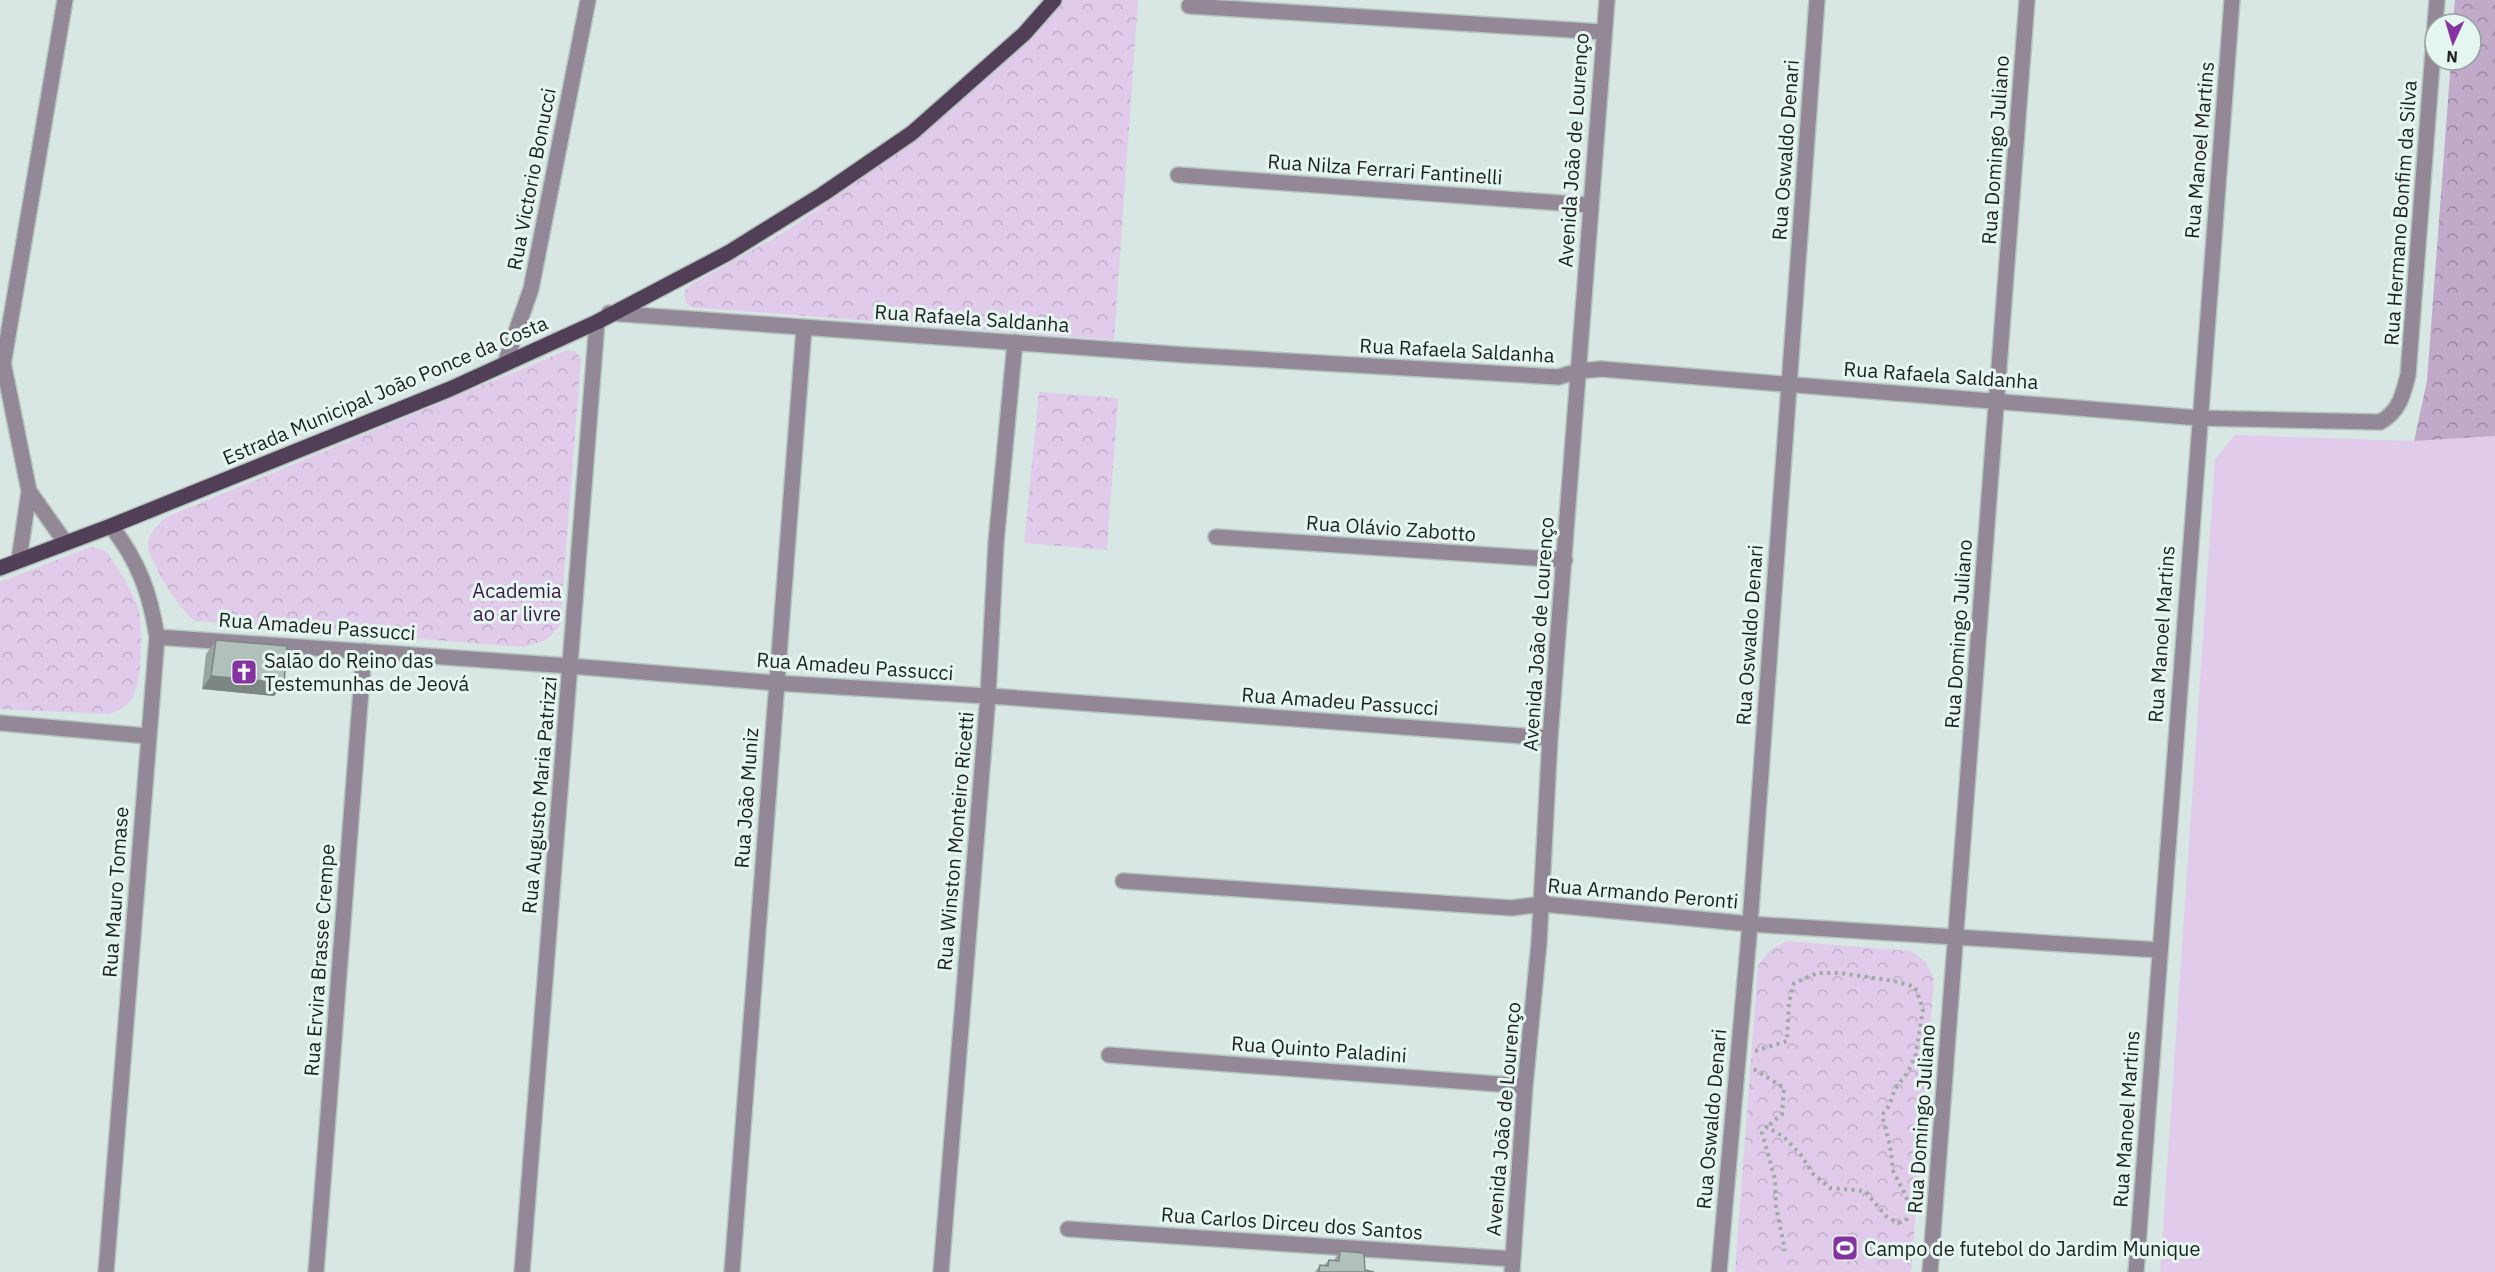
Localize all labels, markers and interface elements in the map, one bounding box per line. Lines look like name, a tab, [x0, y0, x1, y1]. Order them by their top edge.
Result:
north arrow	[2423, 12, 2483, 72]
street label: Avenida João de Lourenço	[1551, 32, 1595, 268]
text: N	[2445, 47, 2458, 67]
street label: Rua Domingo Juliano	[1975, 54, 2015, 246]
street label: Rua Oswaldo Denari	[1765, 59, 1805, 241]
street label: Rua Manoel Martins	[2178, 60, 2220, 240]
street label: Rua Hermano Bonfim da Silva	[2377, 79, 2423, 347]
street label: Rua Victorio Bonucci	[500, 86, 562, 272]
street label: Rua Nilza Ferrari Fantinelli	[1267, 147, 1503, 191]
street label: Rua Rafaela Saldanha	[874, 298, 1071, 338]
street label: Estrada Municipal João Ponce da Costa	[218, 309, 552, 471]
street label: Rua Rafaela Saldanha	[1359, 331, 1556, 369]
street label: Rua Rafaela Saldanha	[1843, 355, 2040, 395]
street label: Rua Olávio Zabotto	[1305, 509, 1477, 547]
street label: Avenida João de Lourenço	[1516, 516, 1560, 752]
street label: Rua Domingo Juliano	[1938, 538, 1978, 730]
street label: Rua Oswaldo Denari	[1729, 544, 1769, 726]
street label: Rua Manoel Martins	[2141, 544, 2181, 724]
park label: Academia ao ar livre	[472, 577, 562, 627]
street label: Rua Amadeu Passucci	[218, 606, 416, 646]
street label: Rua Amadeu Passucci	[756, 646, 954, 686]
place label: Salão do Reino das Testemunhas de Jeová	[264, 647, 469, 697]
church icon: Salão do Reino das Testemunhas de Jeová	[229, 657, 259, 687]
street label: Rua Augusto Maria Patrizzi	[515, 675, 563, 915]
street label: Rua Amadeu Passucci	[1241, 681, 1439, 721]
street label: Rua Winston Monteiro Ricetti	[930, 710, 980, 972]
street label: Rua João Muniz	[728, 727, 764, 869]
street label: Rua Mauro Tomase	[96, 806, 134, 978]
street label: Rua Ervira Brasse Crempe	[297, 843, 341, 1077]
street label: Rua Armando Peronti	[1547, 871, 1739, 915]
street label: Avenida João de Lourenço	[1479, 1001, 1527, 1237]
street label: Rua Domingo Juliano	[1901, 1023, 1941, 1215]
street label: Rua Oswaldo Denari	[1690, 1028, 1732, 1210]
street label: Rua Quinto Paladini	[1230, 1029, 1408, 1069]
street label: Rua Manoel Martins	[2106, 1029, 2146, 1209]
street label: Rua Carlos Dirceu dos Santos	[1160, 1200, 1424, 1246]
sports icon: Campo de futebol do Jardim Munique	[1830, 1233, 1860, 1263]
place label: Campo de futebol do Jardim Munique	[1864, 1235, 2200, 1262]

